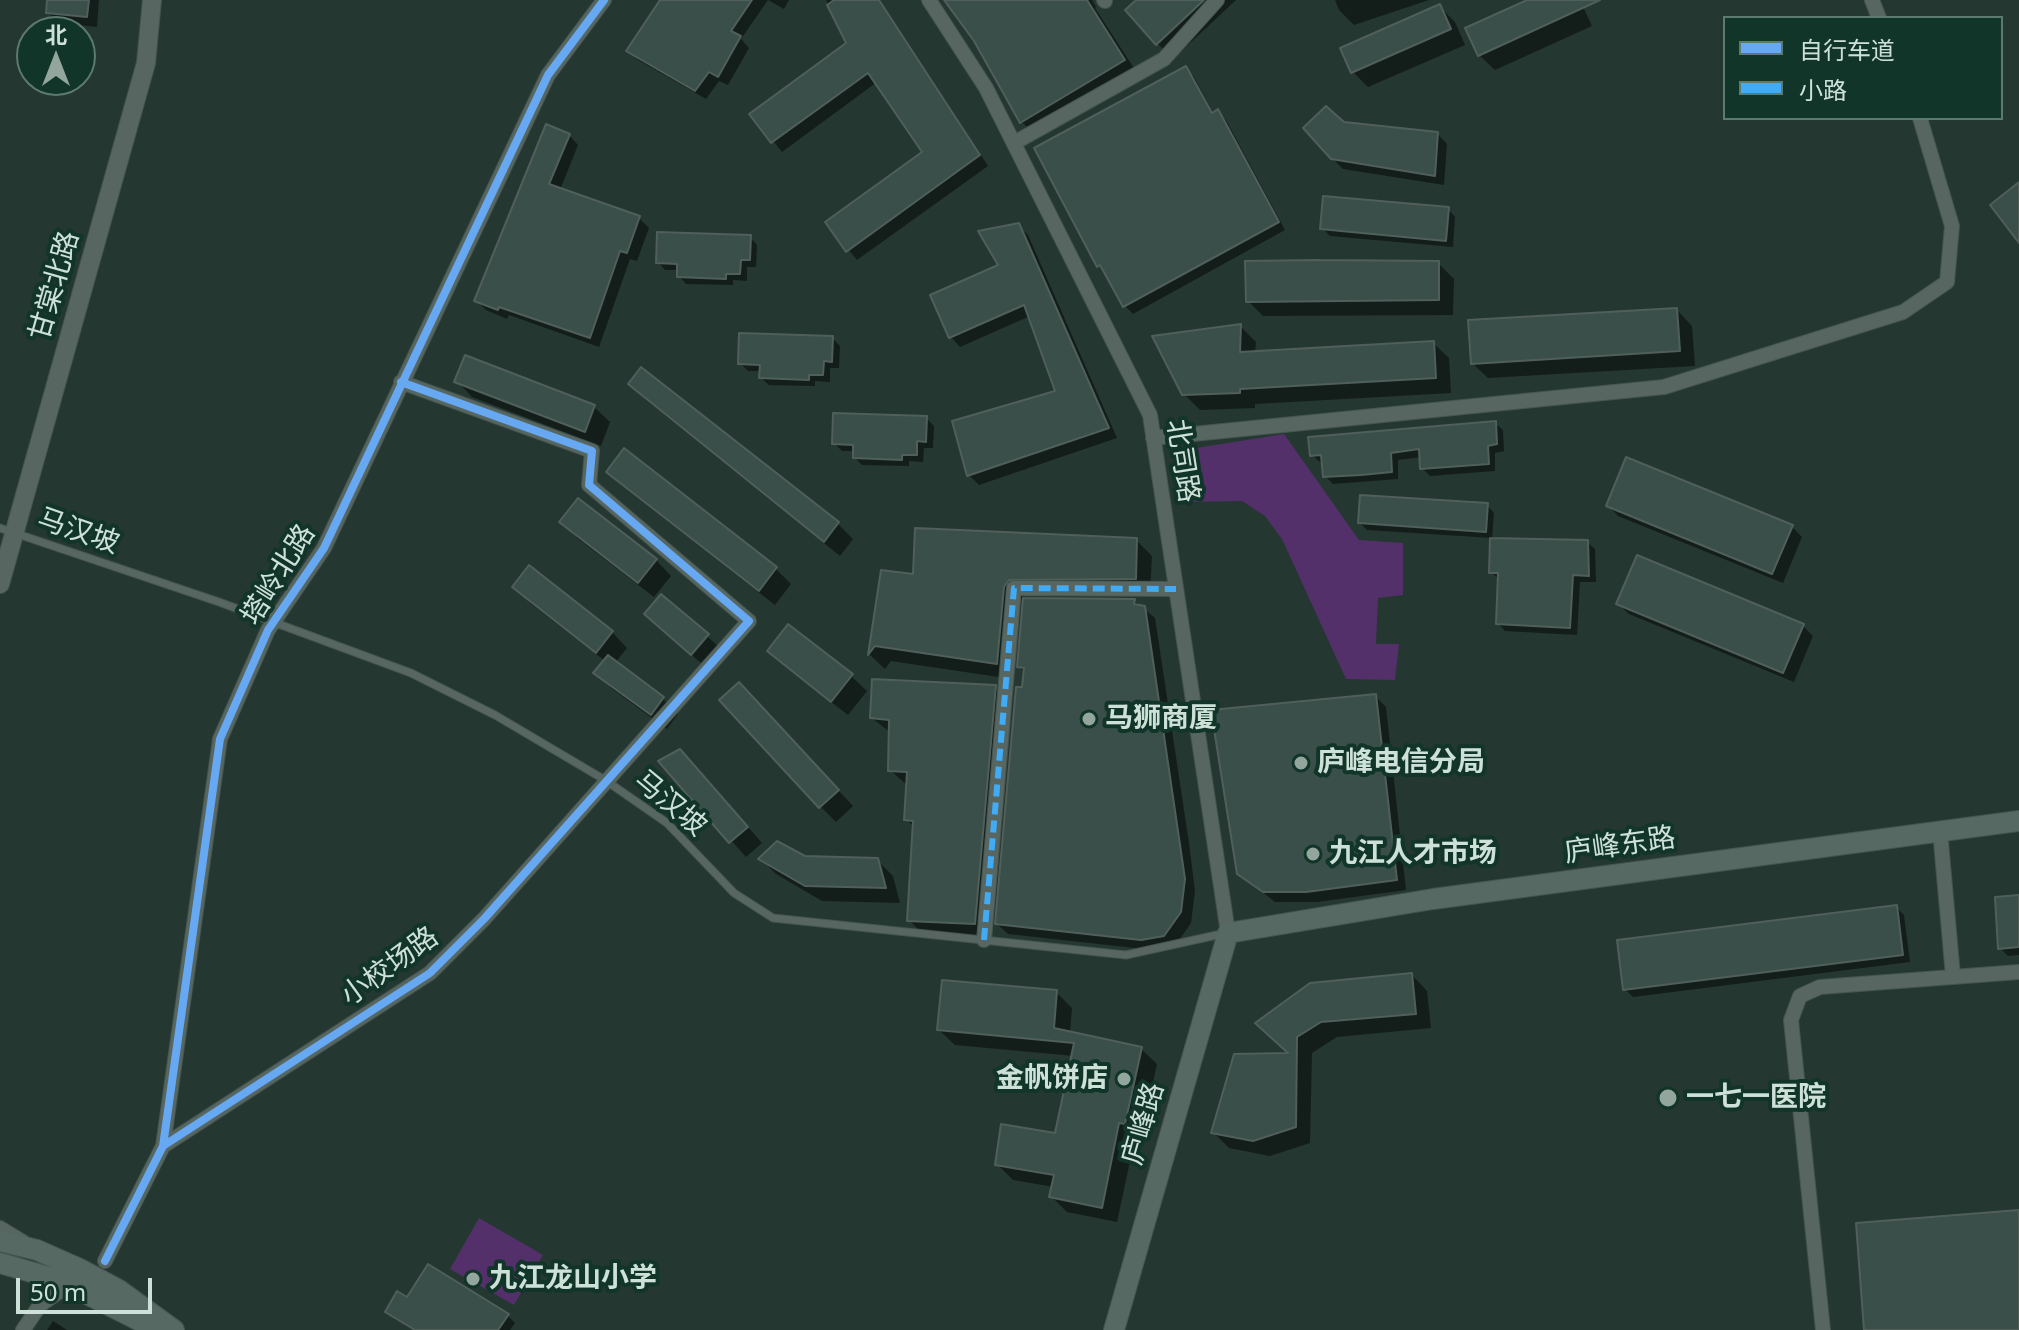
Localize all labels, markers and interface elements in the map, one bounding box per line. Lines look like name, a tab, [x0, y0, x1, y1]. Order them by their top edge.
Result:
north arrow	[16, 16, 96, 96]
legend	[1723, 16, 2003, 120]
text: 北	[45, 19, 67, 49]
text: 自行车道	[1799, 33, 1895, 66]
text: 小路	[1799, 73, 1847, 106]
street label: 甘棠北路	[23, 228, 87, 344]
street label: 北司路	[1159, 417, 1205, 505]
street label: 马汉坡	[33, 502, 123, 562]
street label: 塔岭北路	[235, 519, 323, 631]
place label: 马狮商厦	[1105, 702, 1217, 736]
marker: 马狮商厦	[1080, 710, 1098, 728]
place label: 庐峰电信分局	[1317, 746, 1485, 780]
marker: 庐峰电信分局	[1292, 754, 1310, 772]
street label: 马汉坡	[627, 764, 713, 844]
street label: 庐峰东路	[1562, 822, 1678, 870]
place label: 九江人才市场	[1329, 837, 1497, 871]
marker: 九江人才市场	[1304, 845, 1322, 863]
street label: 小校场路	[335, 920, 445, 1014]
place label: 金帆饼店	[996, 1062, 1108, 1096]
marker: 金帆饼店	[1115, 1070, 1133, 1088]
street label: 庐峰路	[1116, 1079, 1172, 1169]
place label: 一七一医院	[1686, 1081, 1826, 1115]
marker: 一七一医院	[1657, 1087, 1679, 1109]
scale bar	[20, 1262, 156, 1312]
place label: 九江龙山小学	[489, 1262, 657, 1296]
marker: 九江龙山小学	[464, 1270, 482, 1288]
text: 50 m	[30, 1275, 86, 1308]

